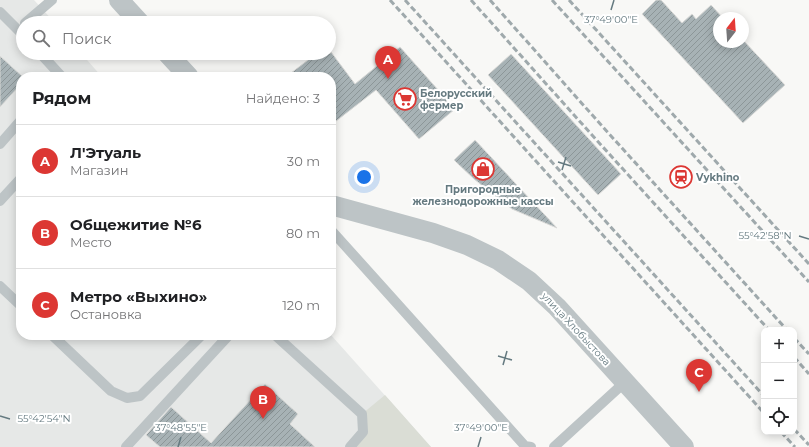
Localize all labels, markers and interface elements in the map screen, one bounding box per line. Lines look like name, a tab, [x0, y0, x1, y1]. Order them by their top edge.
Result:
north arrow	[713, 12, 749, 48]
text: 37°49'00"E	[584, 13, 638, 26]
search box	[16, 16, 336, 60]
icon: search	[30, 27, 52, 49]
text: Поиск	[62, 29, 111, 48]
pin: A	[375, 46, 401, 79]
supermarket icon: Белорусский фермер	[392, 86, 418, 112]
place label: Белорусский фермер	[420, 87, 492, 112]
text: Рядом	[32, 88, 91, 108]
text: Найдено: 3	[246, 90, 320, 106]
text: Л'Этуаль	[70, 143, 141, 162]
text: A	[40, 153, 50, 169]
text: 30 m	[287, 153, 320, 169]
shop icon: Пригородные железнодорожные кассы	[470, 156, 496, 182]
text: Магазин	[70, 162, 129, 178]
station icon: Vykhino	[668, 164, 694, 190]
your location	[354, 167, 374, 187]
place label: Vykhino	[695, 171, 740, 184]
place label: Пригородные железнодорожные кассы	[413, 183, 554, 208]
text: Общежитие №6	[70, 215, 202, 234]
text: B	[40, 225, 50, 241]
text: 80 m	[286, 225, 320, 241]
text: 55°42'58"N	[738, 229, 792, 242]
text: Место	[70, 234, 112, 250]
text: Метро «Выхино»	[70, 287, 207, 306]
street label: улица Хлобыстова	[538, 289, 613, 368]
text: C	[40, 297, 50, 313]
text: 120 m	[282, 297, 320, 313]
text: Остановка	[70, 306, 142, 322]
map controls	[761, 327, 797, 435]
button: +	[761, 327, 797, 363]
pin: C	[686, 359, 712, 392]
button: −	[761, 363, 797, 399]
pin: B	[250, 386, 276, 419]
button: locate	[761, 399, 797, 435]
text: 55°42'54"N	[17, 412, 71, 425]
text: 37°48'55"E	[155, 421, 207, 434]
text: 37°49'00"E	[454, 421, 508, 434]

